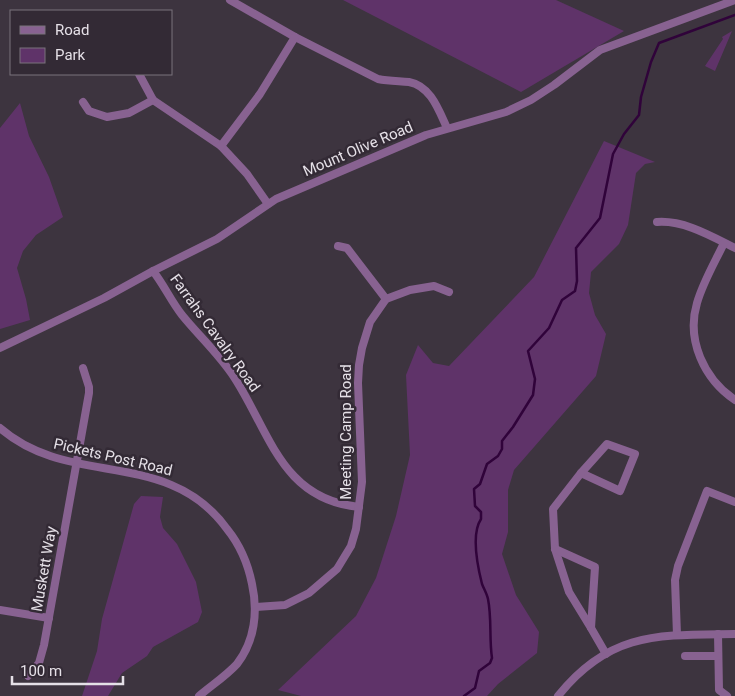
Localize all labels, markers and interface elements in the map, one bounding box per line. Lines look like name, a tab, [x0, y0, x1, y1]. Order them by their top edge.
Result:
legend	[10, 10, 172, 75]
text: Road	[55, 21, 89, 39]
text: Park	[55, 46, 86, 64]
street label: Mount Olive Road	[300, 118, 416, 180]
street label: Farrahs Cavalry Road	[166, 271, 264, 395]
street label: Meeting Camp Road	[337, 364, 355, 500]
street label: Pickets Post Road	[52, 435, 174, 479]
street label: Muskett Way	[28, 525, 60, 613]
scale bar	[12, 654, 124, 686]
text: 100 m	[20, 662, 62, 680]

